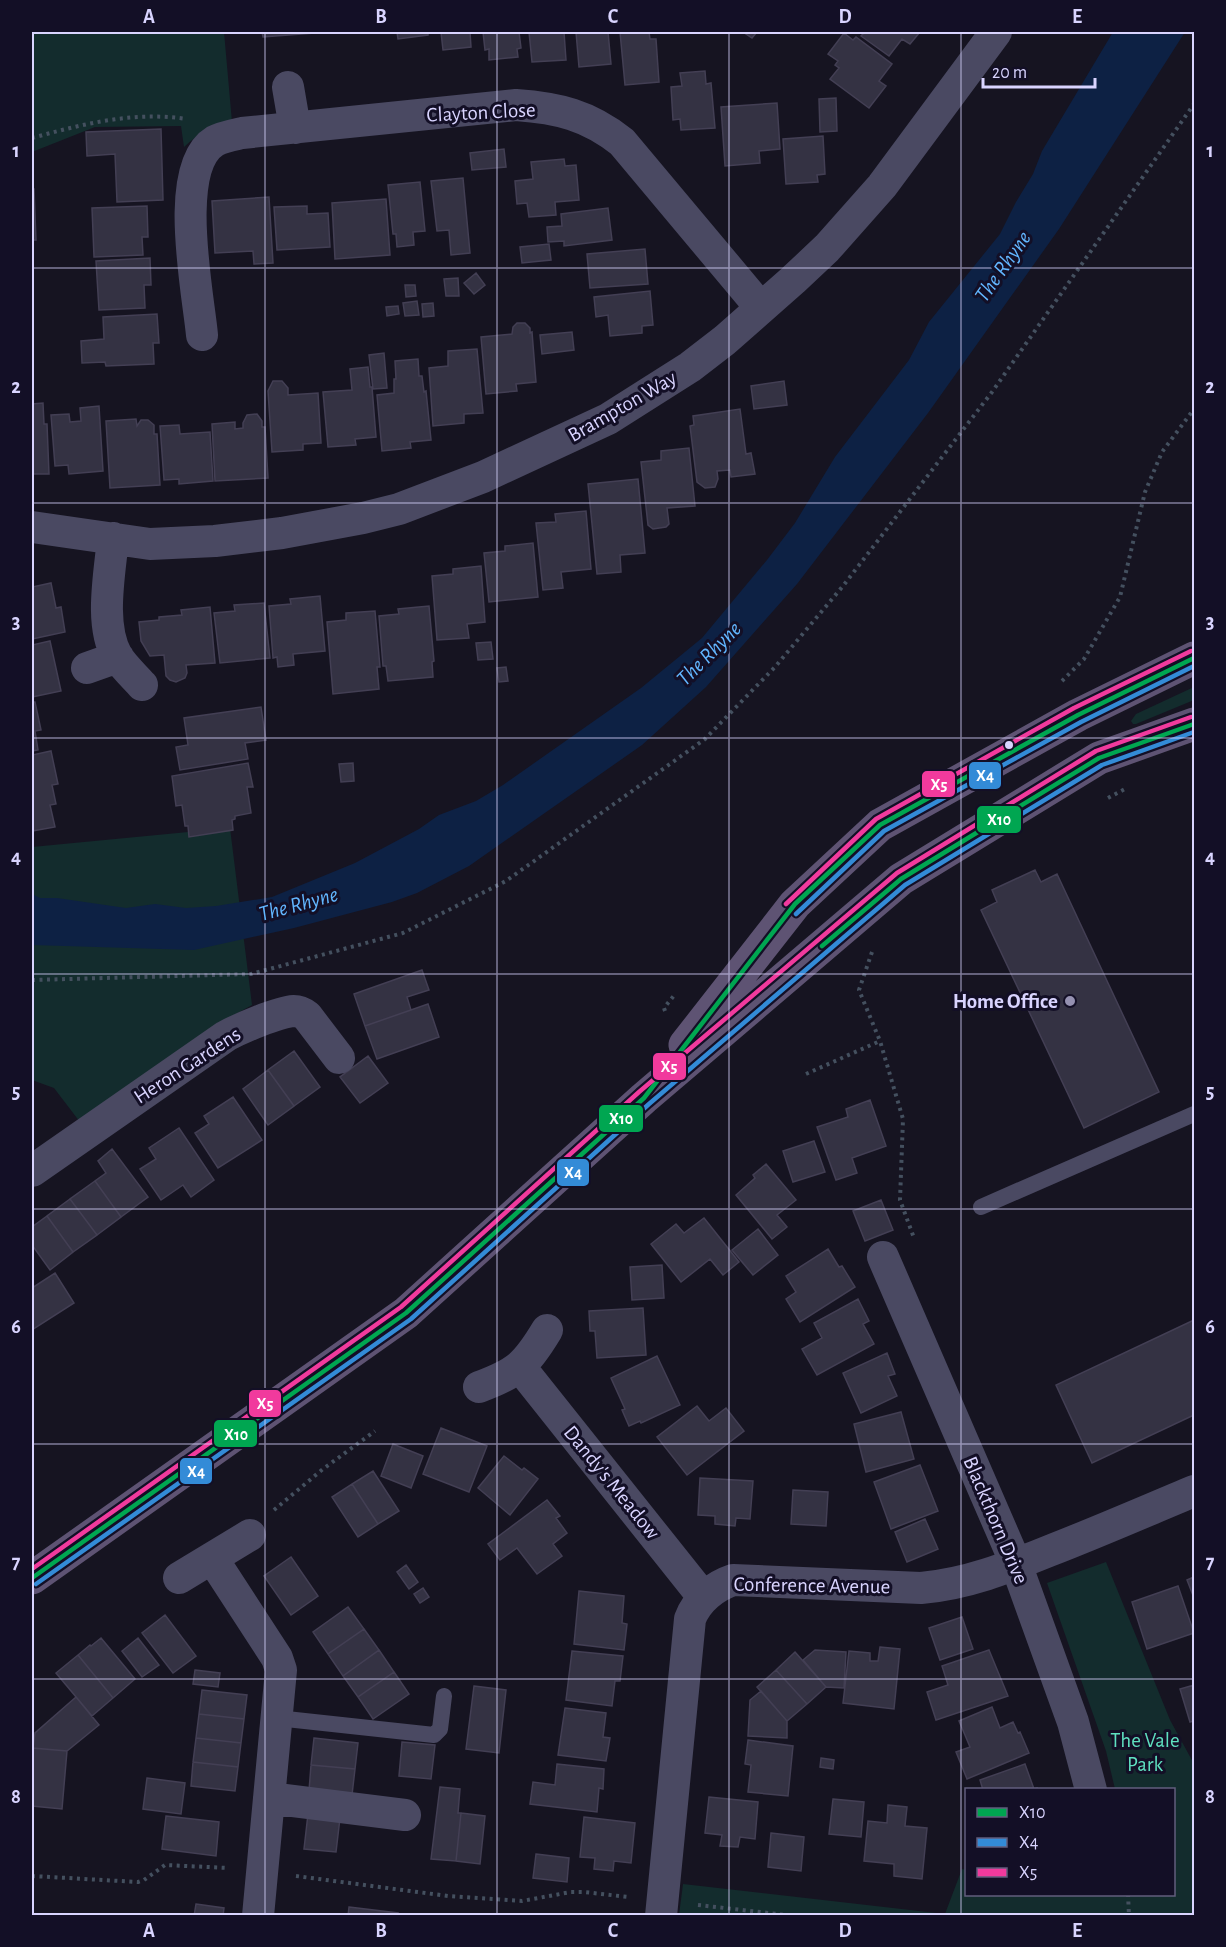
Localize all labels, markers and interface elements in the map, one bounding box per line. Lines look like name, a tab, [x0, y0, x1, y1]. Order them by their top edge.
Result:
text: A	[143, 7, 155, 27]
text: B	[375, 7, 387, 27]
text: C	[608, 7, 619, 27]
text: D	[838, 7, 852, 27]
text: E	[1072, 7, 1082, 27]
scale bar	[983, 51, 1096, 89]
text: 20 m	[992, 64, 1027, 82]
street label: Clayton Close	[426, 99, 536, 126]
text: 1	[12, 141, 20, 161]
text: 1	[1206, 141, 1214, 161]
water label: The Rhyne	[971, 227, 1035, 306]
street label: Brampton Way	[564, 367, 680, 446]
text: 2	[11, 377, 21, 397]
text: 2	[1205, 377, 1215, 397]
text: 3	[12, 612, 20, 632]
text: 3	[1206, 612, 1214, 632]
water label: The Rhyne	[672, 617, 745, 690]
unlabelled marker	[1003, 739, 1015, 751]
line badge: X4	[968, 761, 1002, 790]
text: X4	[976, 768, 994, 784]
line badge: X5	[921, 770, 956, 798]
text: X5	[931, 777, 948, 793]
line badge: X10	[976, 805, 1022, 834]
text: X10	[987, 812, 1011, 828]
text: 4	[11, 847, 21, 867]
text: 4	[1205, 847, 1215, 867]
water label: The Rhyne	[256, 883, 340, 925]
place label: Home Office	[953, 991, 1058, 1012]
marker: Home Office	[1063, 994, 1077, 1008]
street label: Heron Gardens	[130, 1023, 244, 1108]
line badge: X5	[652, 1052, 687, 1081]
text: X5	[661, 1059, 678, 1075]
text: 5	[12, 1082, 20, 1102]
text: 5	[1206, 1082, 1214, 1102]
line badge: X10	[598, 1104, 644, 1133]
text: X10	[609, 1111, 633, 1127]
line badge: X4	[556, 1158, 590, 1187]
text: X4	[564, 1165, 582, 1181]
text: 6	[11, 1317, 21, 1337]
text: 6	[1205, 1317, 1215, 1337]
line badge: X5	[248, 1389, 282, 1418]
text: X5	[257, 1396, 274, 1412]
line badge: X10	[213, 1419, 258, 1448]
street label: Dandy's Meadow	[560, 1422, 664, 1543]
text: X10	[224, 1427, 248, 1443]
street label: Blackthorn Drive	[959, 1453, 1032, 1587]
line badge: X4	[179, 1457, 213, 1485]
text: X4	[187, 1464, 205, 1480]
text: 7	[12, 1552, 21, 1572]
text: 7	[1206, 1552, 1215, 1572]
street label: Conference Avenue	[734, 1574, 890, 1597]
park label: The Vale Park	[1110, 1730, 1180, 1775]
text: 8	[11, 1787, 21, 1807]
text: 8	[1205, 1787, 1215, 1807]
legend	[965, 1788, 1175, 1896]
text: X10	[1019, 1804, 1045, 1822]
text: X4	[1019, 1834, 1039, 1852]
text: X5	[1019, 1864, 1037, 1882]
text: A	[143, 1921, 155, 1941]
text: B	[375, 1921, 387, 1941]
text: C	[608, 1921, 619, 1941]
text: D	[838, 1921, 852, 1941]
text: E	[1072, 1921, 1082, 1941]

